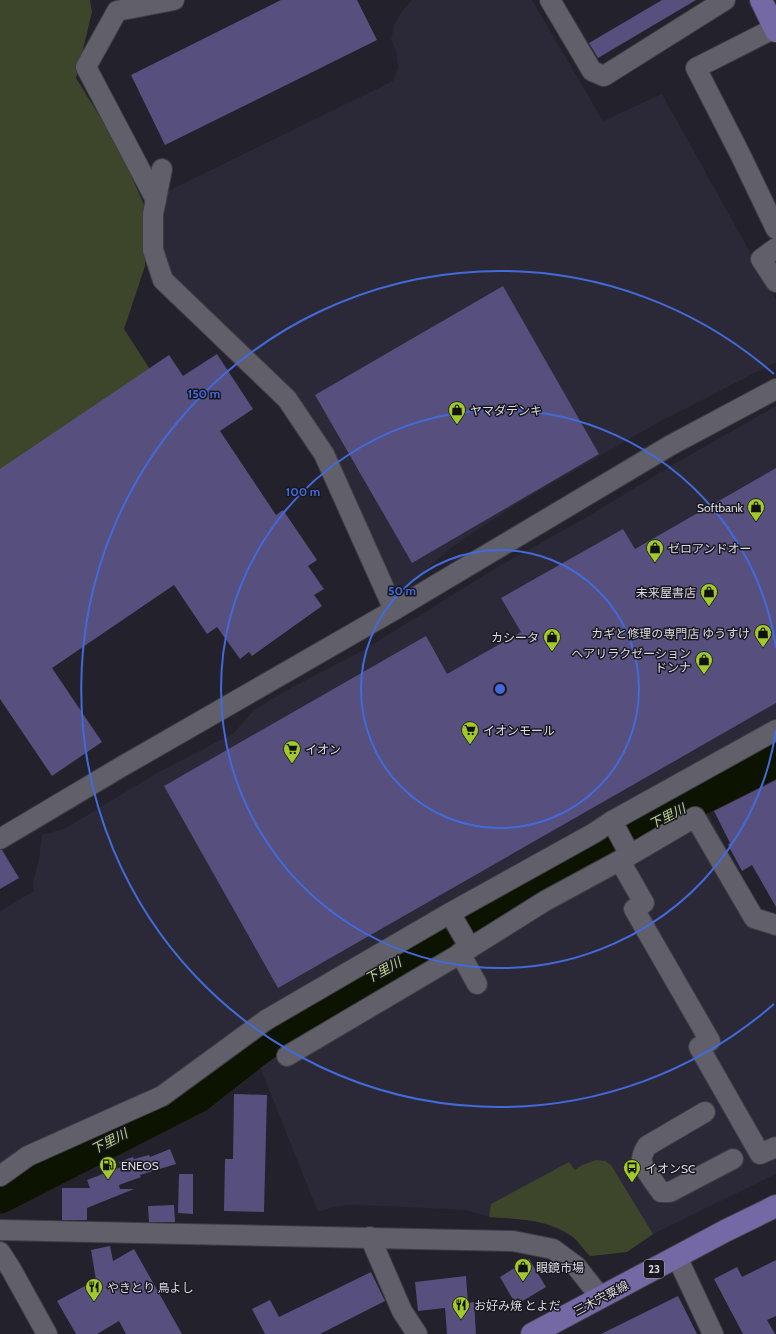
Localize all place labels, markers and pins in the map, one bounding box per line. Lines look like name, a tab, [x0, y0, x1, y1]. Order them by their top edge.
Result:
shop icon: ヤマダデンキ	[447, 400, 467, 425]
place label: ヤマダデンキ	[470, 403, 542, 418]
shop icon: Softbank	[746, 497, 766, 522]
place label: Softbank	[697, 500, 744, 515]
shop icon: ゼロアンドオー	[645, 538, 665, 563]
place label: ゼロアンドオー	[668, 541, 752, 556]
shop icon: 未来屋書店	[699, 582, 719, 607]
place label: 未来屋書店	[636, 585, 696, 600]
shop icon: カギと修理の専門店 ゆうすけ	[753, 623, 773, 648]
place label: カギと修理の専門店 ゆうすけ	[591, 626, 750, 641]
shop icon: カシータ	[542, 627, 562, 652]
place label: カシータ	[491, 630, 539, 645]
place label: ヘアリラクゼーション ドンナ	[571, 646, 691, 675]
shop icon: ヘアリラクゼーション ドンナ	[694, 650, 714, 675]
centre of rings	[493, 682, 507, 696]
supermarket icon: イオンモール	[460, 720, 480, 745]
place label: イオンモール	[483, 723, 555, 738]
supermarket icon: イオン	[282, 739, 302, 764]
place label: イオン	[305, 742, 341, 757]
fuel station icon: ENEOS	[98, 1155, 118, 1180]
place label: ENEOS	[121, 1158, 159, 1173]
bus stop icon: イオンSC	[622, 1158, 642, 1183]
place label: イオンSC	[645, 1161, 695, 1176]
shop icon: 眼鏡市場	[513, 1257, 533, 1282]
place label: 眼鏡市場	[536, 1260, 584, 1275]
restaurant icon: やきとり 鳥よし	[84, 1277, 104, 1302]
place label: やきとり 鳥よし	[107, 1280, 194, 1295]
restaurant icon: お好み焼 とよだ	[451, 1295, 471, 1320]
place label: お好み焼 とよだ	[474, 1298, 561, 1313]

